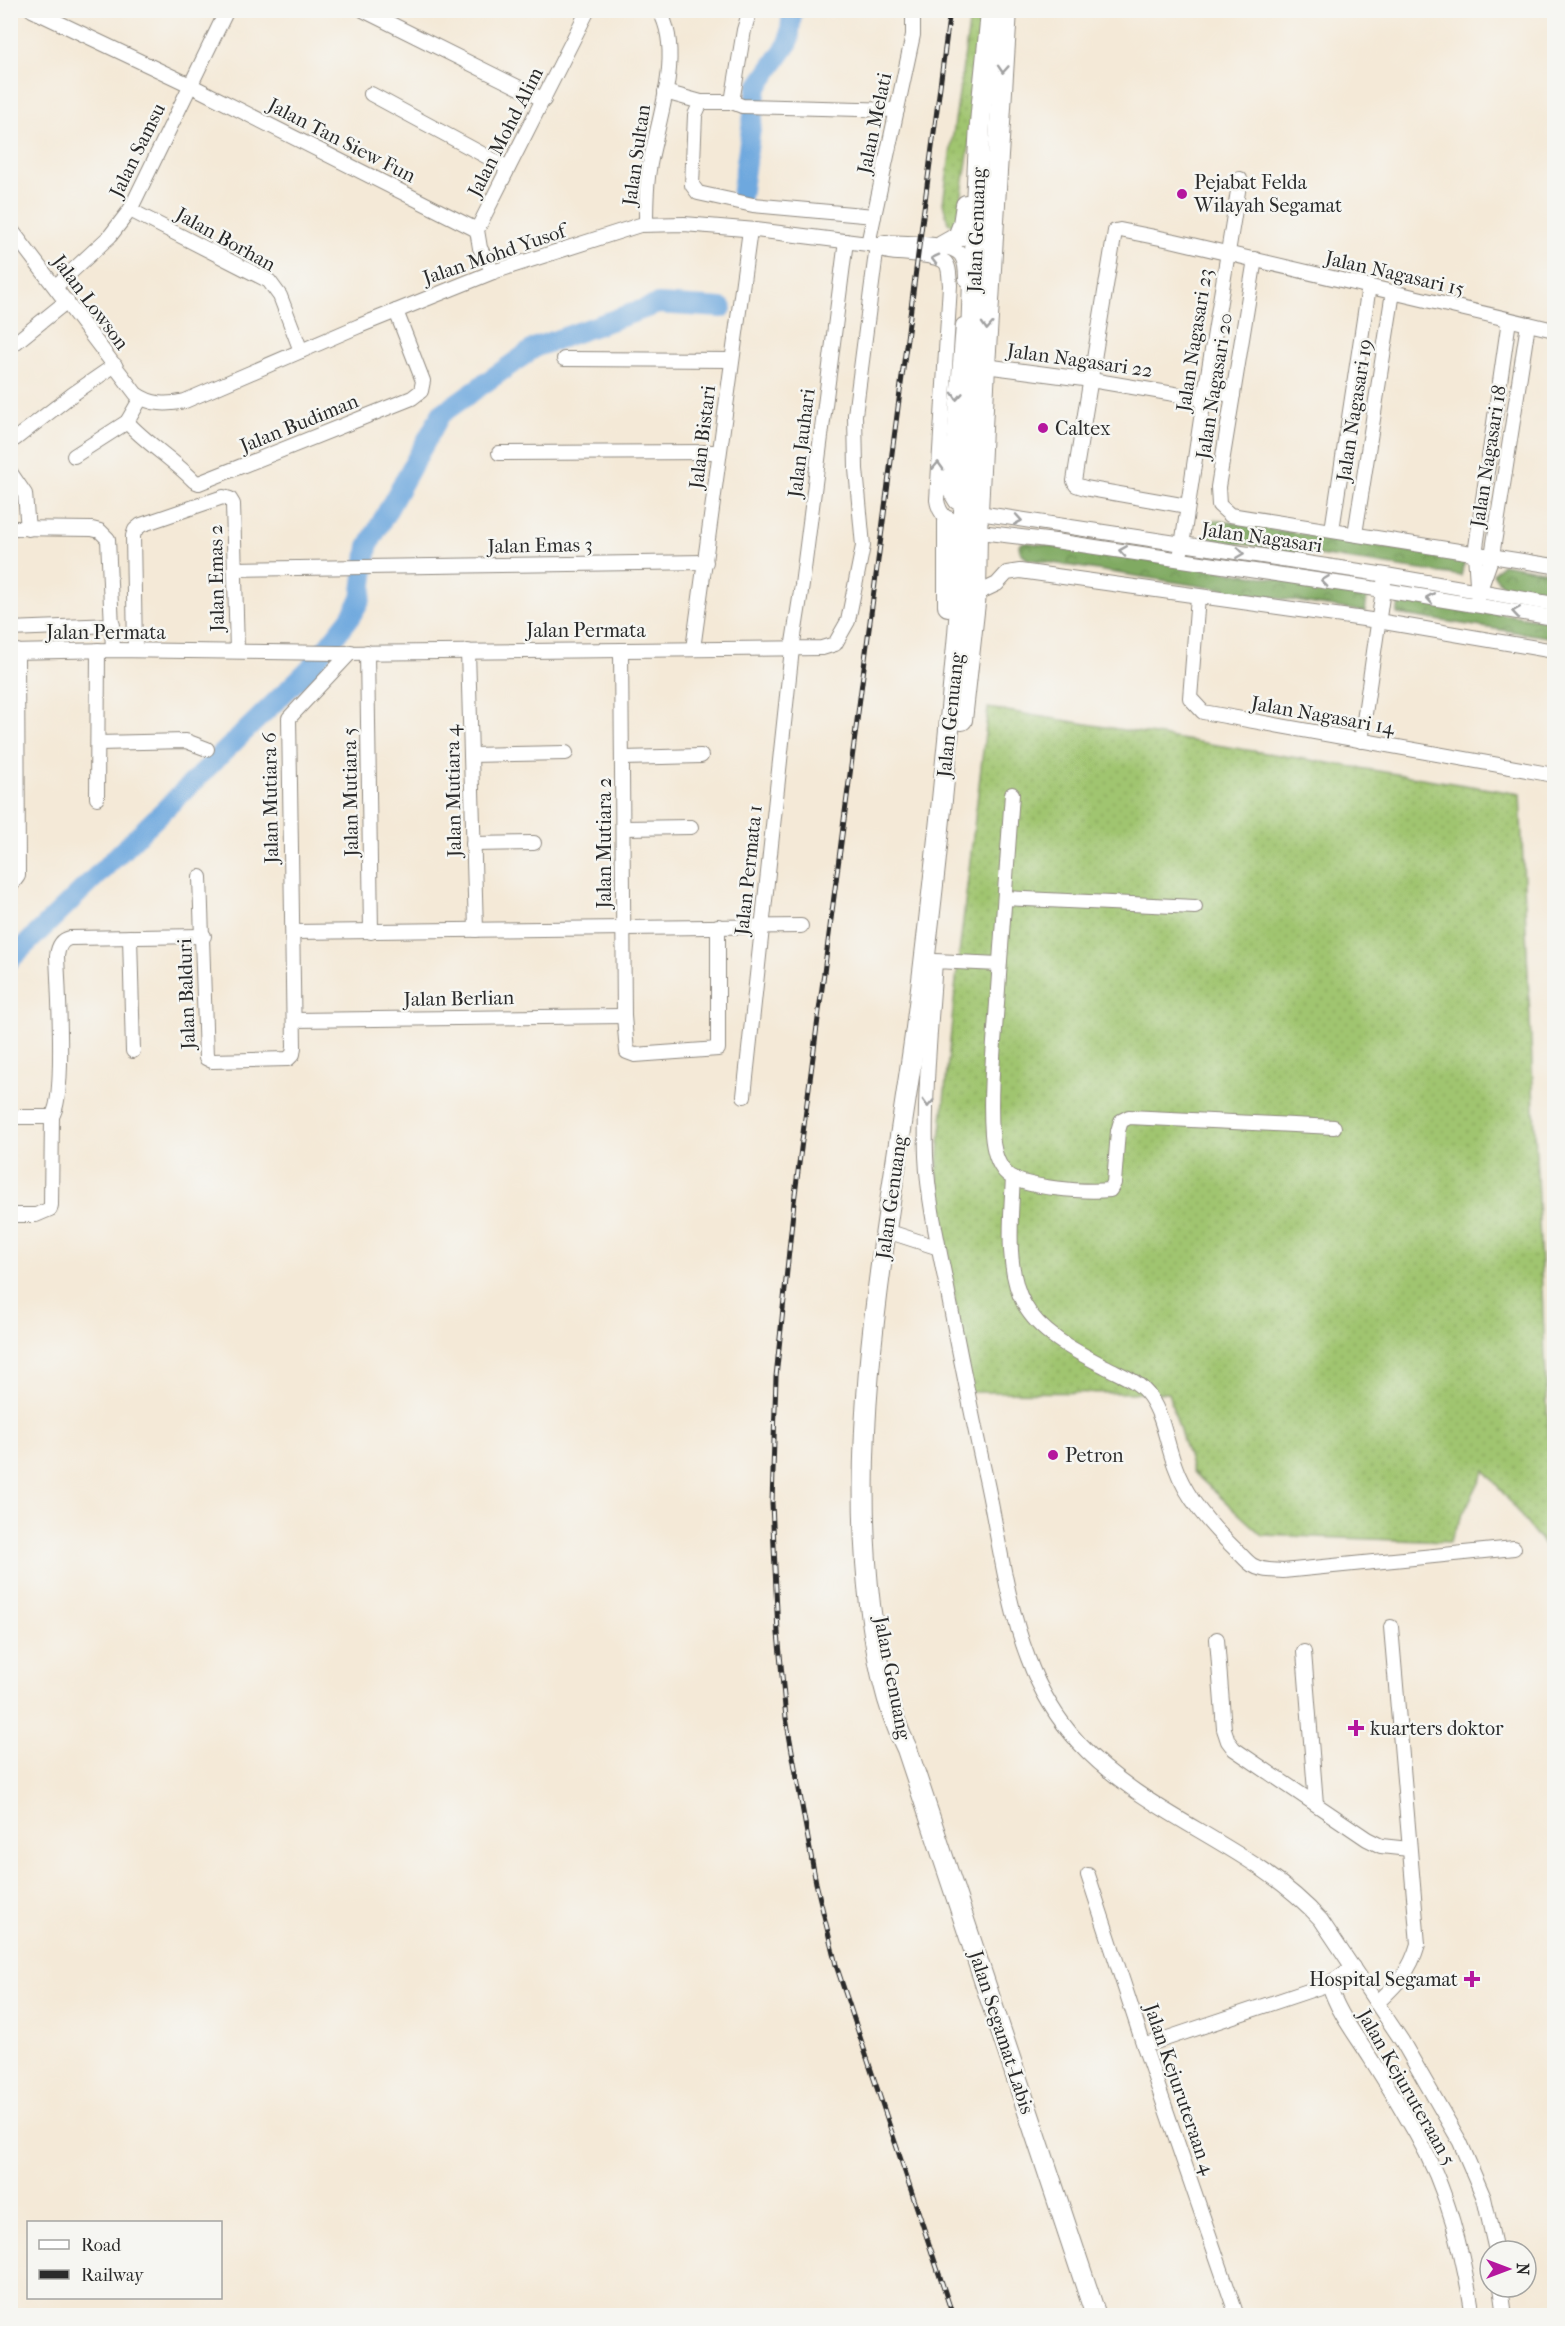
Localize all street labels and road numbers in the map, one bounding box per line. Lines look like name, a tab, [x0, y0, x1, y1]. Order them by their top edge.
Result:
street label: Jalan Mohd Alim	[462, 63, 548, 203]
street label: Jalan Melati	[852, 70, 896, 178]
street label: Jalan Tan Siew Fun	[262, 92, 420, 188]
street label: Jalan Samsu	[104, 99, 170, 203]
street label: Jalan Sultan	[618, 103, 655, 209]
street label: Jalan Genuang	[963, 167, 990, 295]
street label: Jalan Borhan	[170, 202, 280, 276]
street label: Jalan Mohd Yusof	[418, 218, 572, 290]
street label: Jalan Nagasari 15	[1321, 246, 1467, 301]
street label: Jalan Lowson	[46, 249, 134, 355]
street label: Jalan Nagasari 23	[1171, 267, 1217, 415]
street label: Jalan Nagasari 20	[1191, 311, 1237, 463]
street label: Jalan Nagasari 19	[1332, 337, 1377, 485]
street label: Jalan Nagasari 22	[1004, 339, 1154, 382]
street label: Jalan Nagasari 18	[1466, 383, 1511, 531]
street label: Jalan Bistari	[684, 384, 720, 492]
street label: Jalan Jauhari	[783, 387, 820, 501]
street label: Jalan Budiman	[235, 389, 362, 458]
street label: Jalan Nagasari	[1198, 517, 1324, 557]
street label: Jalan Emas 2	[204, 524, 229, 634]
street label: Jalan Emas 3	[485, 533, 593, 558]
street label: Jalan Permata	[524, 619, 646, 642]
street label: Jalan Permata	[44, 621, 166, 644]
street label: Jalan Genuang	[932, 651, 969, 781]
street label: Jalan Nagasari 14	[1247, 691, 1398, 740]
street label: Jalan Mutiara 4	[441, 723, 466, 859]
street label: Jalan Mutiara 5	[338, 727, 363, 859]
street label: Jalan Mutiara 6	[258, 732, 283, 866]
street label: Jalan Mutiara 2	[593, 778, 616, 910]
street label: Jalan Permata 1	[730, 804, 767, 938]
street label: Jalan Balduri	[173, 938, 200, 1052]
street label: Jalan Berlian	[402, 986, 515, 1011]
street label: Jalan Genuang	[871, 1133, 912, 1263]
street label: Jalan Genuang	[869, 1612, 916, 1742]
street label: Jalan Segamat-Labis	[964, 1946, 1039, 2117]
street label: Jalan Kejuruteraan 4	[1139, 1999, 1220, 2179]
street label: Jalan Kejuruteraan 5	[1352, 2004, 1461, 2169]

